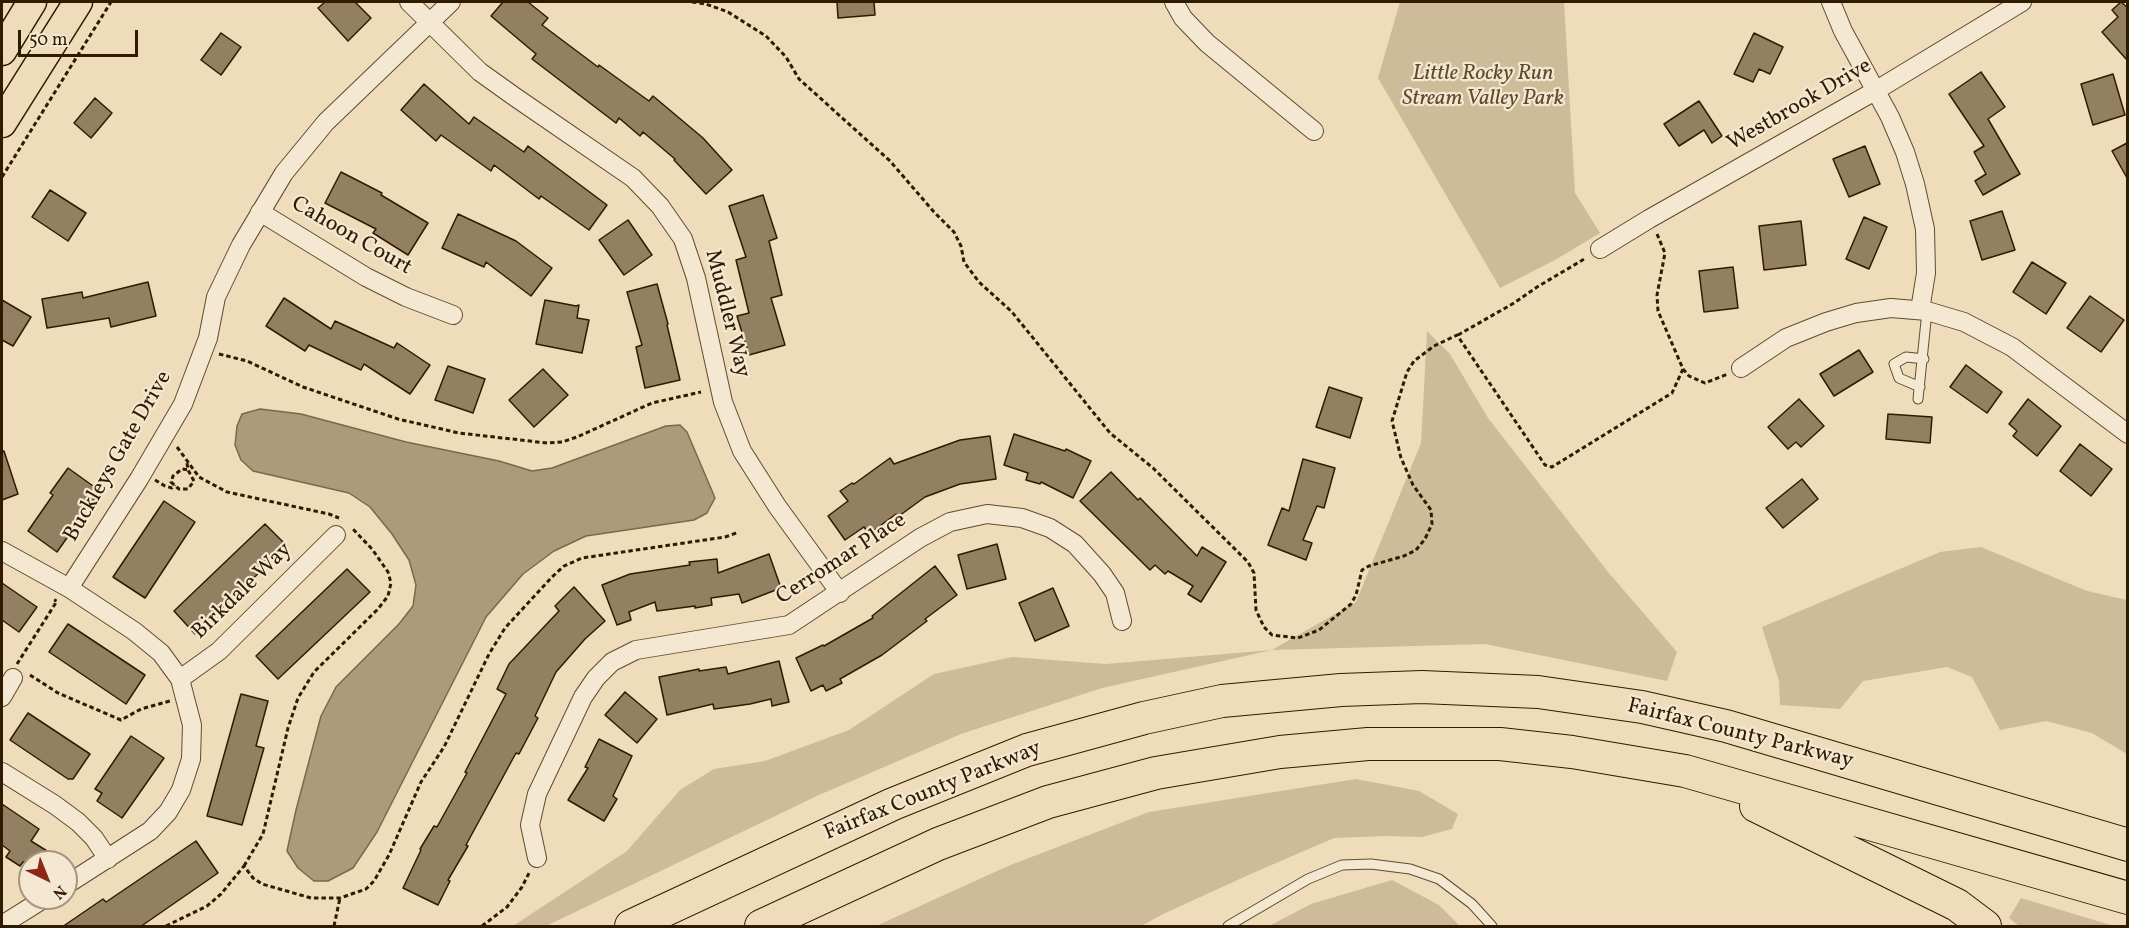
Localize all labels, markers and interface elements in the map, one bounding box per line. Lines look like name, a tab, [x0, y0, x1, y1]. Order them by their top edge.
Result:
scale bar	[21, 18, 141, 56]
text: 50 m	[29, 28, 68, 53]
street label: Westbrook Drive	[1723, 54, 1877, 158]
park label: Little Rocky Run Stream Valley Park	[1402, 62, 1564, 113]
street label: Cahoon Court	[286, 192, 416, 282]
street label: Muddler Way	[697, 247, 755, 381]
street label: Buckleys Gate Drive	[59, 367, 179, 547]
street label: Cerromar Place	[772, 508, 912, 612]
street label: Birkdale Way	[188, 538, 298, 646]
street label: Fairfax County Parkway	[1624, 694, 1856, 776]
street label: Fairfax County Parkway	[821, 736, 1045, 848]
north arrow	[18, 850, 78, 910]
text: N	[47, 880, 71, 904]

